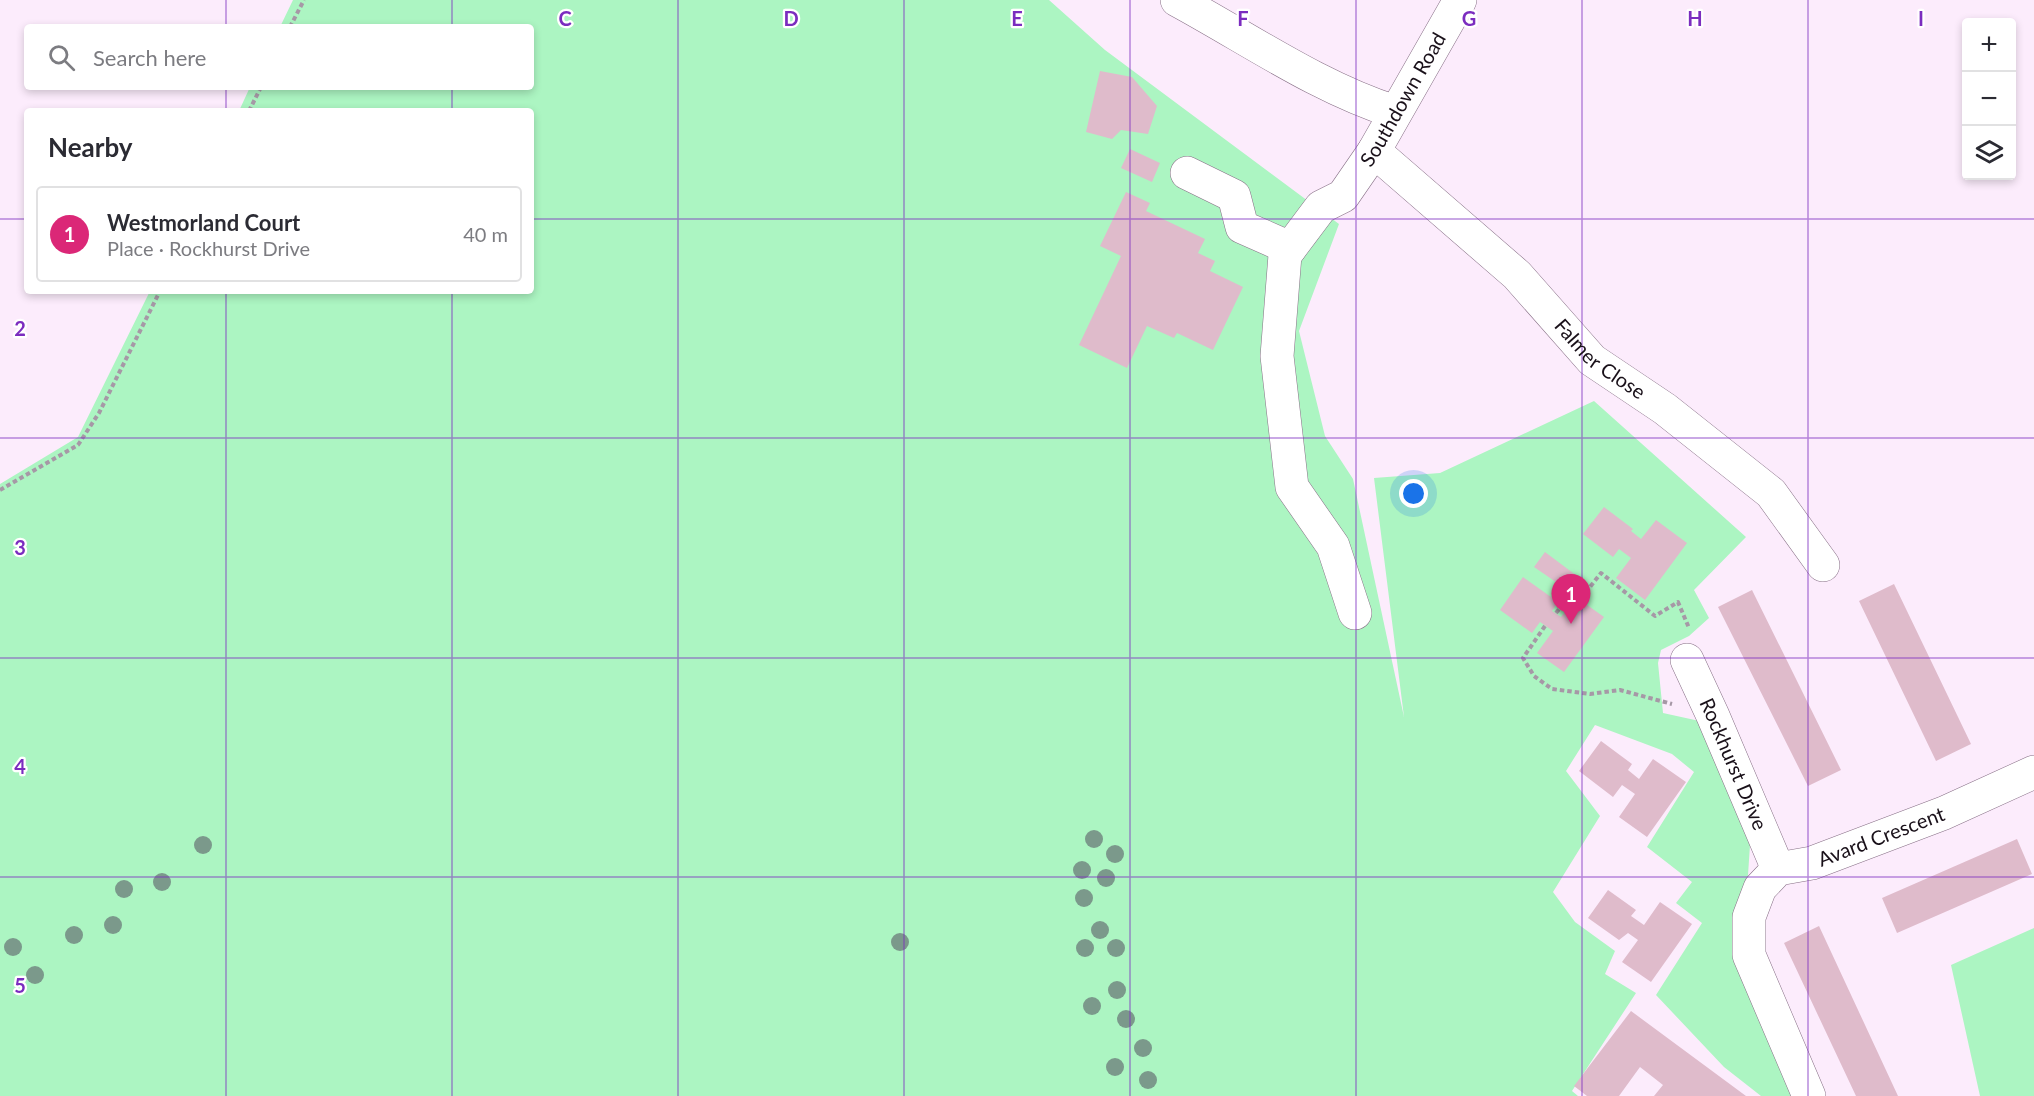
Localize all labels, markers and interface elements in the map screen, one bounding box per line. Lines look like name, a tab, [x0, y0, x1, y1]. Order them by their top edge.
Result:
text: C	[558, 6, 572, 30]
text: D	[783, 6, 799, 30]
text: E	[1011, 6, 1023, 30]
text: F	[1237, 6, 1249, 30]
text: G	[1462, 6, 1476, 30]
text: H	[1687, 6, 1703, 30]
text: I	[1918, 6, 1924, 30]
map controls	[1962, 18, 2016, 180]
button: +	[1962, 18, 2016, 72]
search box	[24, 24, 534, 90]
street label: Southdown Road	[1354, 28, 1450, 170]
icon: search	[45, 41, 78, 74]
text: Search here	[93, 44, 206, 71]
button: −	[1962, 72, 2016, 126]
button: layers	[1962, 126, 2016, 180]
text: Nearby	[48, 131, 133, 163]
text: Westmorland Court	[107, 209, 300, 236]
text: 1	[64, 222, 75, 246]
text: 40 m	[463, 222, 508, 246]
text: Place · Rockhurst Drive	[107, 236, 310, 260]
street label: Falmer Close	[1550, 313, 1650, 403]
text: 2	[14, 316, 26, 340]
your location	[1399, 479, 1428, 508]
text: 3	[14, 535, 26, 559]
pin: 1	[1552, 574, 1590, 624]
street label: Rockhurst Drive	[1695, 694, 1773, 833]
text: 4	[14, 754, 26, 778]
street label: Avard Crescent	[1814, 801, 1948, 871]
text: 5	[14, 973, 26, 997]

